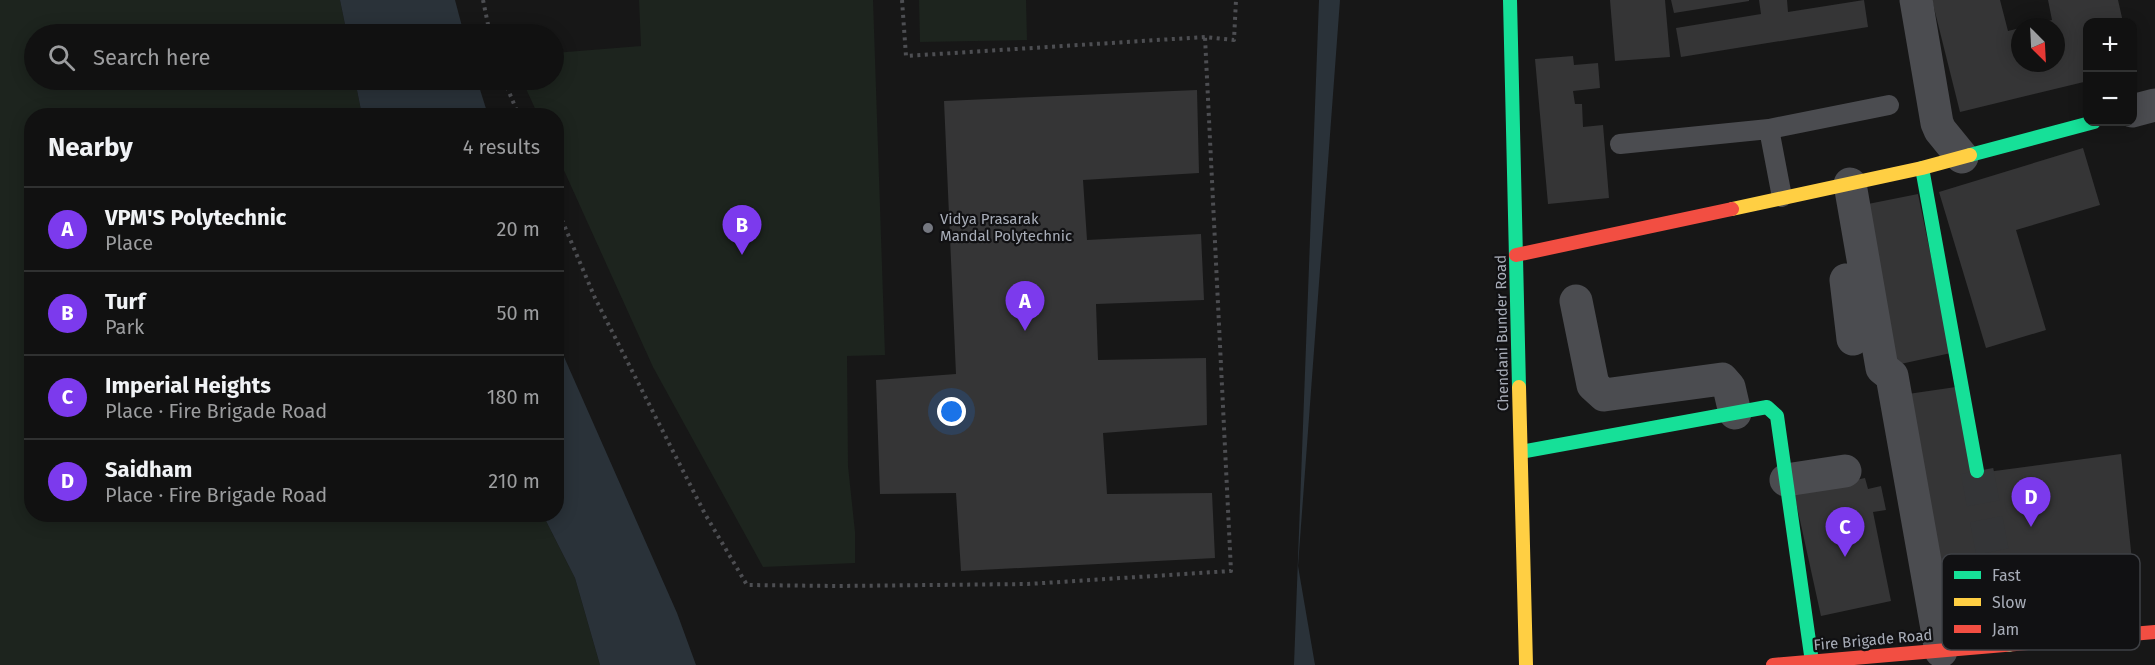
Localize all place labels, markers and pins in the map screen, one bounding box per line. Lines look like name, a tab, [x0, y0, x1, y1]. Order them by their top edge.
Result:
pin: B	[722, 206, 762, 255]
place label: Vidya Prasarak Mandal Polytechnic	[940, 210, 1072, 245]
marker: Vidya Prasarak Mandal Polytechnic	[921, 221, 935, 235]
pin: A	[1006, 282, 1044, 331]
pin: D	[2012, 478, 2050, 527]
pin: C	[1826, 508, 1864, 557]

